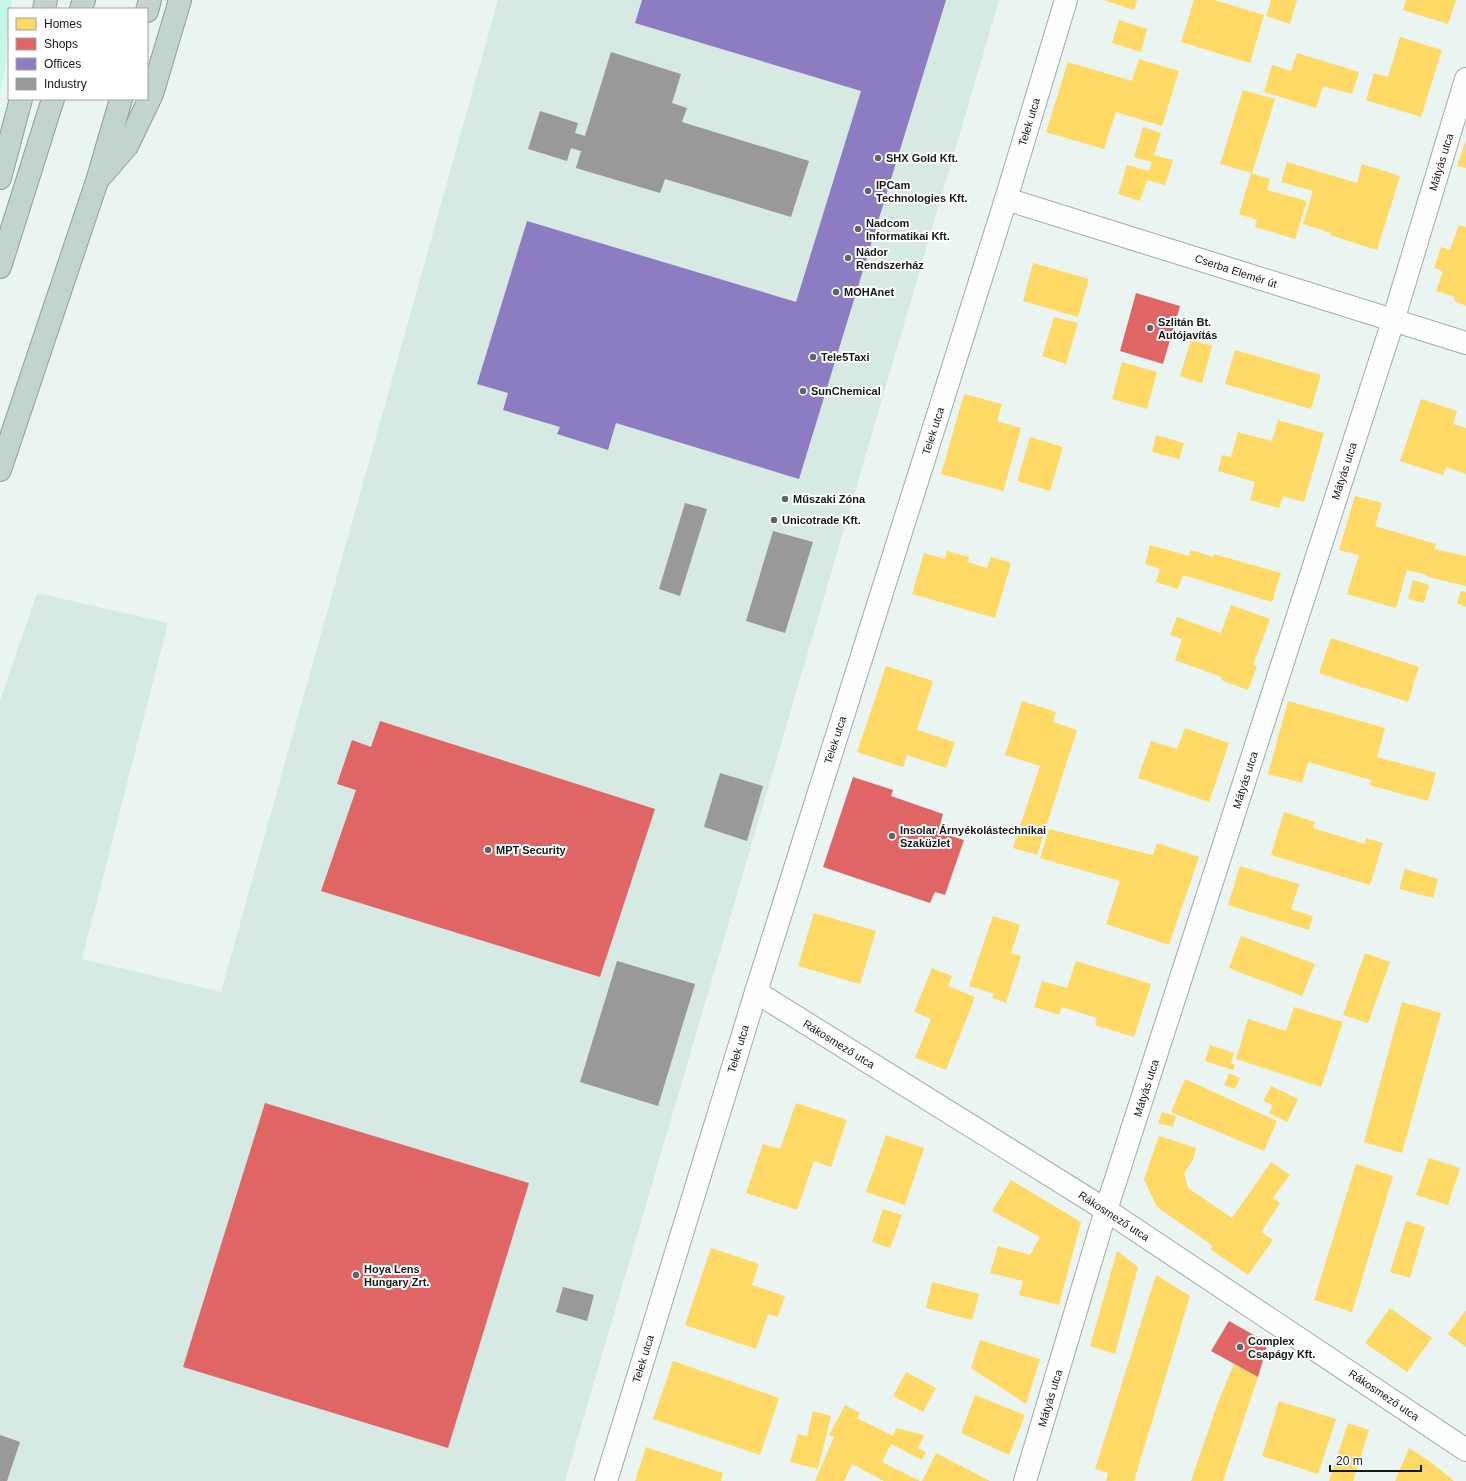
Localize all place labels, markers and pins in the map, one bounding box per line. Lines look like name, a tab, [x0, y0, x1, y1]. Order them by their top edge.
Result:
place label: SHX Gold Kft.	[886, 152, 958, 164]
marker: SHX Gold Kft.	[873, 153, 883, 163]
place label: IPCam Technologies Kft.	[876, 179, 967, 204]
marker: IPCam Technologies Kft.	[863, 186, 873, 196]
place label: Nadcom Informatikai Kft.	[866, 217, 950, 242]
marker: Nadcom Informatikai Kft.	[853, 224, 863, 234]
place label: Nádor Rendszerház	[856, 246, 924, 271]
marker: Nádor Rendszerház	[843, 253, 853, 263]
place label: MOHAnet	[844, 286, 894, 298]
marker: MOHAnet	[831, 287, 841, 297]
place label: Szlitán Bt. Autójavítás	[1158, 316, 1217, 341]
marker: Szlitán Bt. Autójavítás	[1145, 323, 1155, 333]
place label: Tele5Taxi	[821, 351, 870, 363]
marker: Tele5Taxi	[808, 352, 818, 362]
place label: SunChemical	[811, 385, 881, 397]
marker: SunChemical	[798, 386, 808, 396]
place label: Műszaki Zóna	[793, 493, 866, 505]
marker: Műszaki Zóna	[780, 494, 790, 504]
place label: Unicotrade Kft.	[782, 514, 861, 526]
marker: Unicotrade Kft.	[769, 515, 779, 525]
place label: Insolar Árnyékolástechnikai Szaküzlet	[900, 824, 1046, 849]
marker: Insolar Árnyékolástechnikai Szaküzlet	[887, 831, 897, 841]
place label: MPT Security	[496, 844, 567, 856]
marker: MPT Security	[483, 845, 493, 855]
place label: Hoya Lens Hungary Zrt.	[364, 1263, 429, 1288]
marker: Hoya Lens Hungary Zrt.	[351, 1270, 361, 1280]
place label: Complex Csapágy Kft.	[1248, 1335, 1315, 1360]
marker: Complex Csapágy Kft.	[1235, 1342, 1245, 1352]

